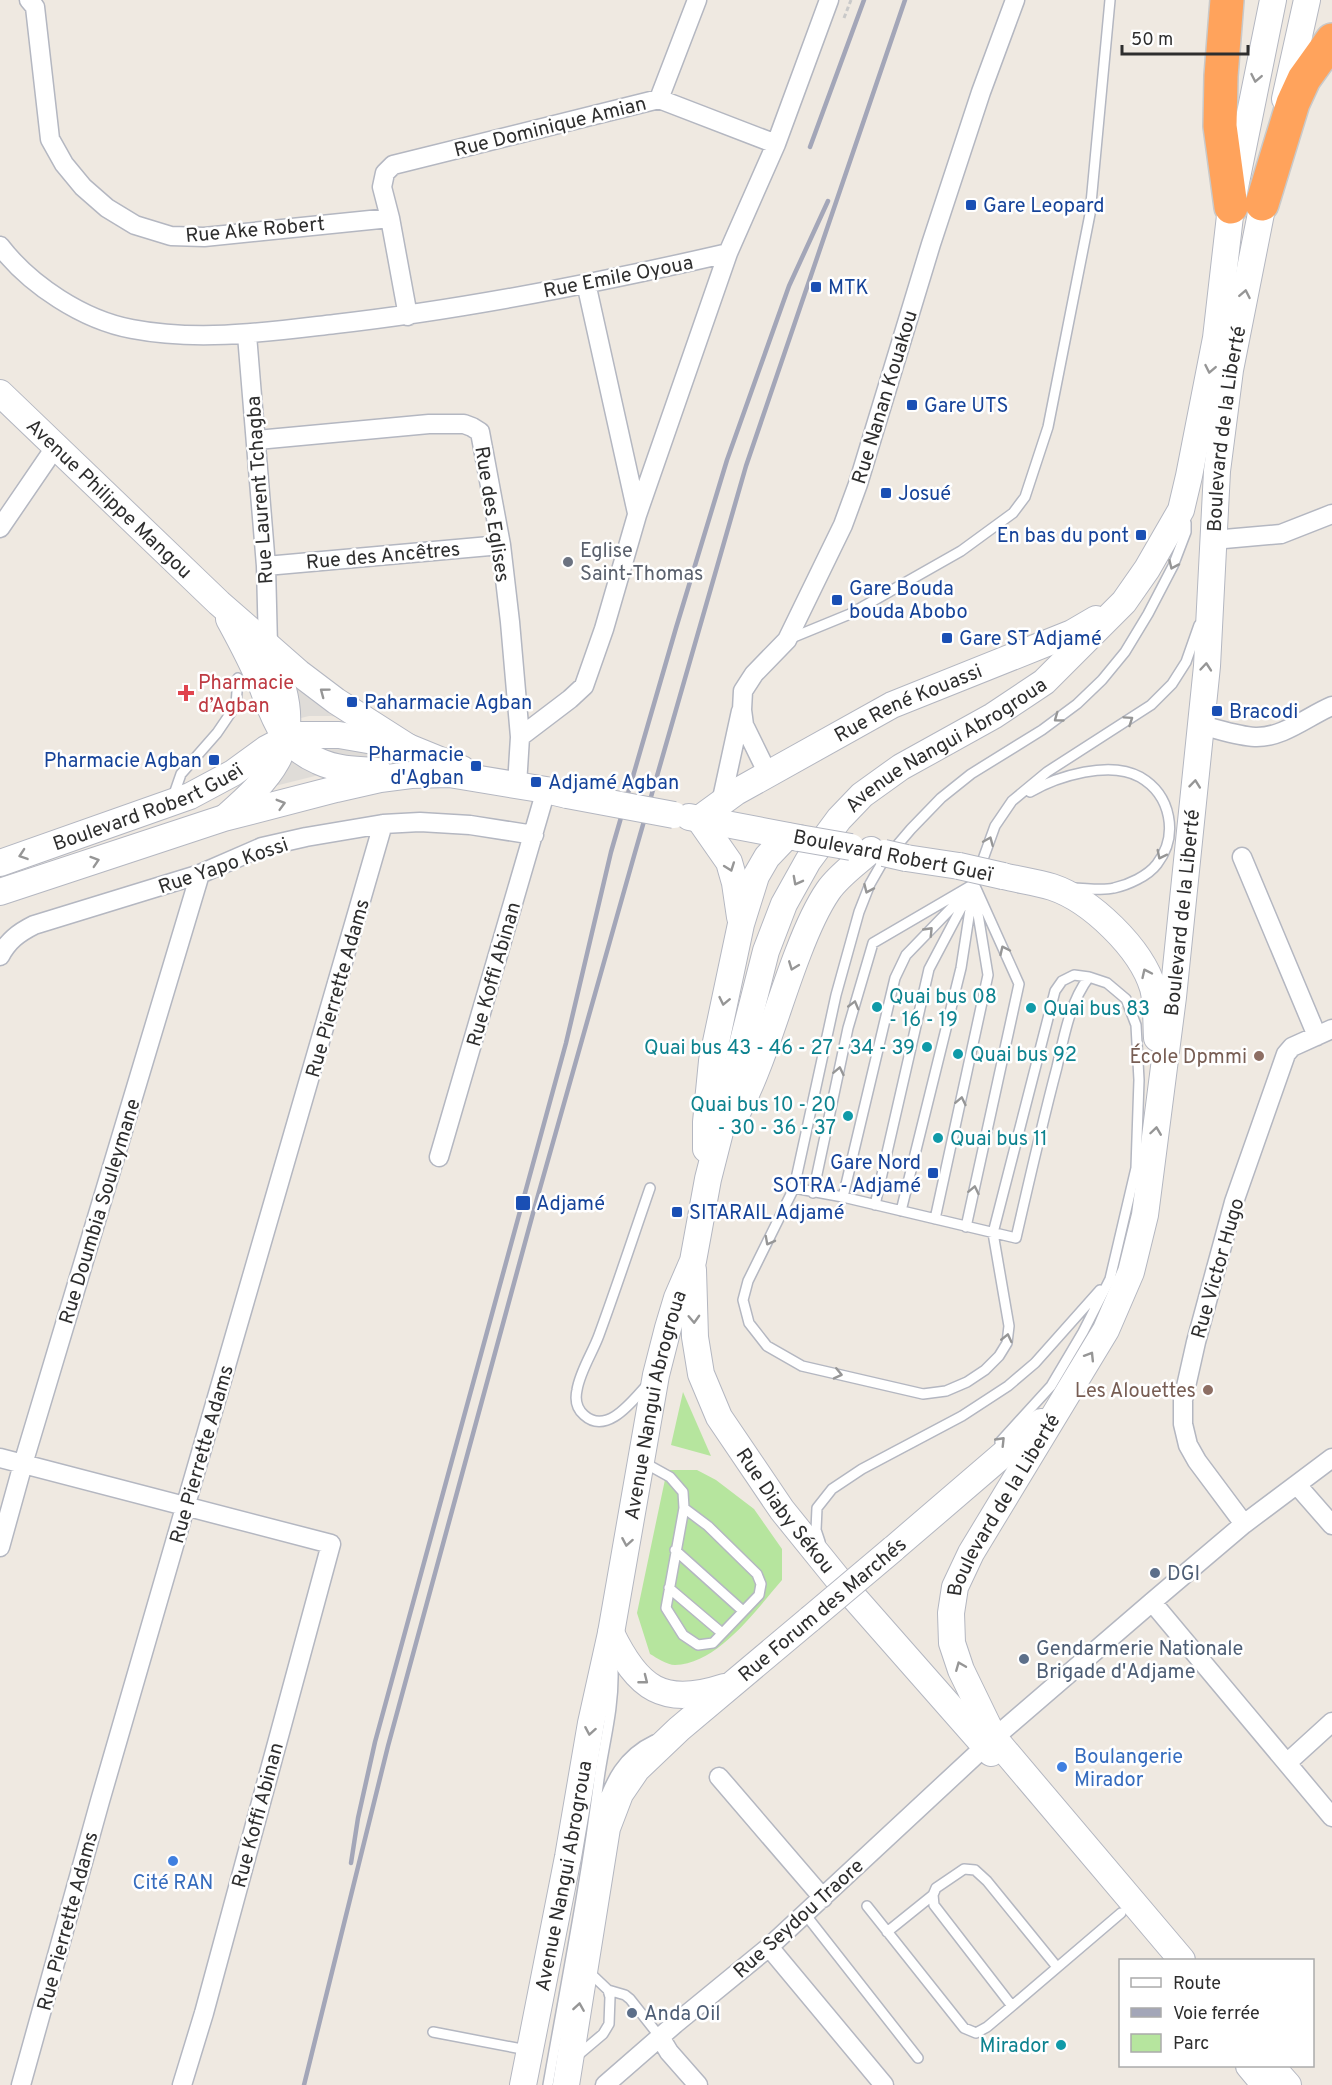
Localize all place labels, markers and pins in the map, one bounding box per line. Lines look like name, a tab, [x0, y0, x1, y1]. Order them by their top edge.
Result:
place label: Gare Leopard	[983, 194, 1105, 220]
marker: Gare Leopard	[964, 198, 978, 212]
place label: MTK	[828, 276, 869, 302]
marker: MTK	[809, 280, 823, 294]
place label: Gare UTS	[924, 394, 1009, 420]
marker: Gare UTS	[905, 398, 919, 412]
place label: Josué	[898, 482, 951, 508]
marker: Josué	[879, 486, 893, 500]
place label: En bas du pont	[997, 524, 1129, 550]
marker: En bas du pont	[1134, 528, 1148, 542]
place label: Eglise Saint-Thomas	[580, 539, 703, 588]
marker: Eglise Saint-Thomas	[561, 555, 575, 569]
place label: Gare Bouda bouda Abobo	[849, 577, 968, 626]
marker: Gare Bouda bouda Abobo	[830, 593, 844, 607]
place label: Gare ST Adjamé	[959, 627, 1102, 653]
marker: Gare ST Adjamé	[940, 631, 954, 645]
place label: Pharmacie d’Agban	[198, 671, 294, 720]
marker: Pharmacie d’Agban	[179, 686, 193, 700]
place label: Paharmacie Agban	[364, 691, 532, 717]
marker: Paharmacie Agban	[345, 695, 359, 709]
place label: Bracodi	[1229, 700, 1298, 726]
marker: Bracodi	[1210, 704, 1224, 718]
place label: Pharmacie d'Agban	[368, 743, 464, 792]
place label: Pharmacie Agban	[44, 749, 202, 775]
marker: Pharmacie Agban	[207, 753, 221, 767]
marker: Pharmacie d'Agban	[469, 759, 483, 773]
place label: Adjamé Agban	[548, 771, 679, 797]
marker: Adjamé Agban	[529, 775, 543, 789]
place label: Quai bus 08 - 16 - 19	[889, 985, 997, 1034]
place label: Quai bus 83	[1043, 997, 1150, 1023]
marker: Quai bus 08 - 16 - 19	[870, 1000, 884, 1014]
marker: Quai bus 83	[1024, 1001, 1038, 1015]
place label: Quai bus 43 - 46 - 27 - 34 - 39	[644, 1036, 915, 1062]
marker: Quai bus 43 - 46 - 27 - 34 - 39	[920, 1040, 934, 1054]
place label: Quai bus 92	[970, 1043, 1077, 1069]
place label: École Dpmmi	[1130, 1043, 1247, 1071]
marker: Quai bus 92	[951, 1047, 965, 1061]
marker: École Dpmmi	[1252, 1049, 1266, 1063]
place label: Quai bus 10 - 20 - 30 - 36 - 37	[690, 1093, 836, 1142]
marker: Quai bus 10 - 20 - 30 - 36 - 37	[841, 1109, 855, 1123]
place label: Quai bus 11	[950, 1127, 1048, 1153]
marker: Quai bus 11	[931, 1131, 945, 1145]
place label: Gare Nord SOTRA - Adjamé	[772, 1151, 921, 1200]
marker: Gare Nord SOTRA - Adjamé	[926, 1166, 940, 1180]
place label: Adjamé	[536, 1192, 605, 1218]
marker: Adjamé	[514, 1194, 532, 1212]
place label: SITARAIL Adjamé	[689, 1201, 844, 1227]
marker: SITARAIL Adjamé	[670, 1205, 684, 1219]
place label: Les Alouettes	[1075, 1379, 1196, 1405]
marker: Les Alouettes	[1201, 1383, 1215, 1397]
place label: DGI	[1167, 1562, 1200, 1588]
marker: DGI	[1148, 1566, 1162, 1580]
place label: Gendarmerie Nationale Brigade d'Adjame	[1036, 1637, 1243, 1686]
marker: Gendarmerie Nationale Brigade d'Adjame	[1017, 1652, 1031, 1666]
place label: Boulangerie Mirador	[1074, 1745, 1183, 1794]
marker: Boulangerie Mirador	[1055, 1760, 1069, 1774]
marker: Cité RAN	[166, 1854, 180, 1868]
place label: Cité RAN	[133, 1871, 213, 1897]
place label: Anda Oil	[644, 2002, 721, 2028]
marker: Anda Oil	[625, 2006, 639, 2020]
place label: Mirador	[980, 2034, 1049, 2060]
marker: Mirador	[1054, 2038, 1068, 2052]

